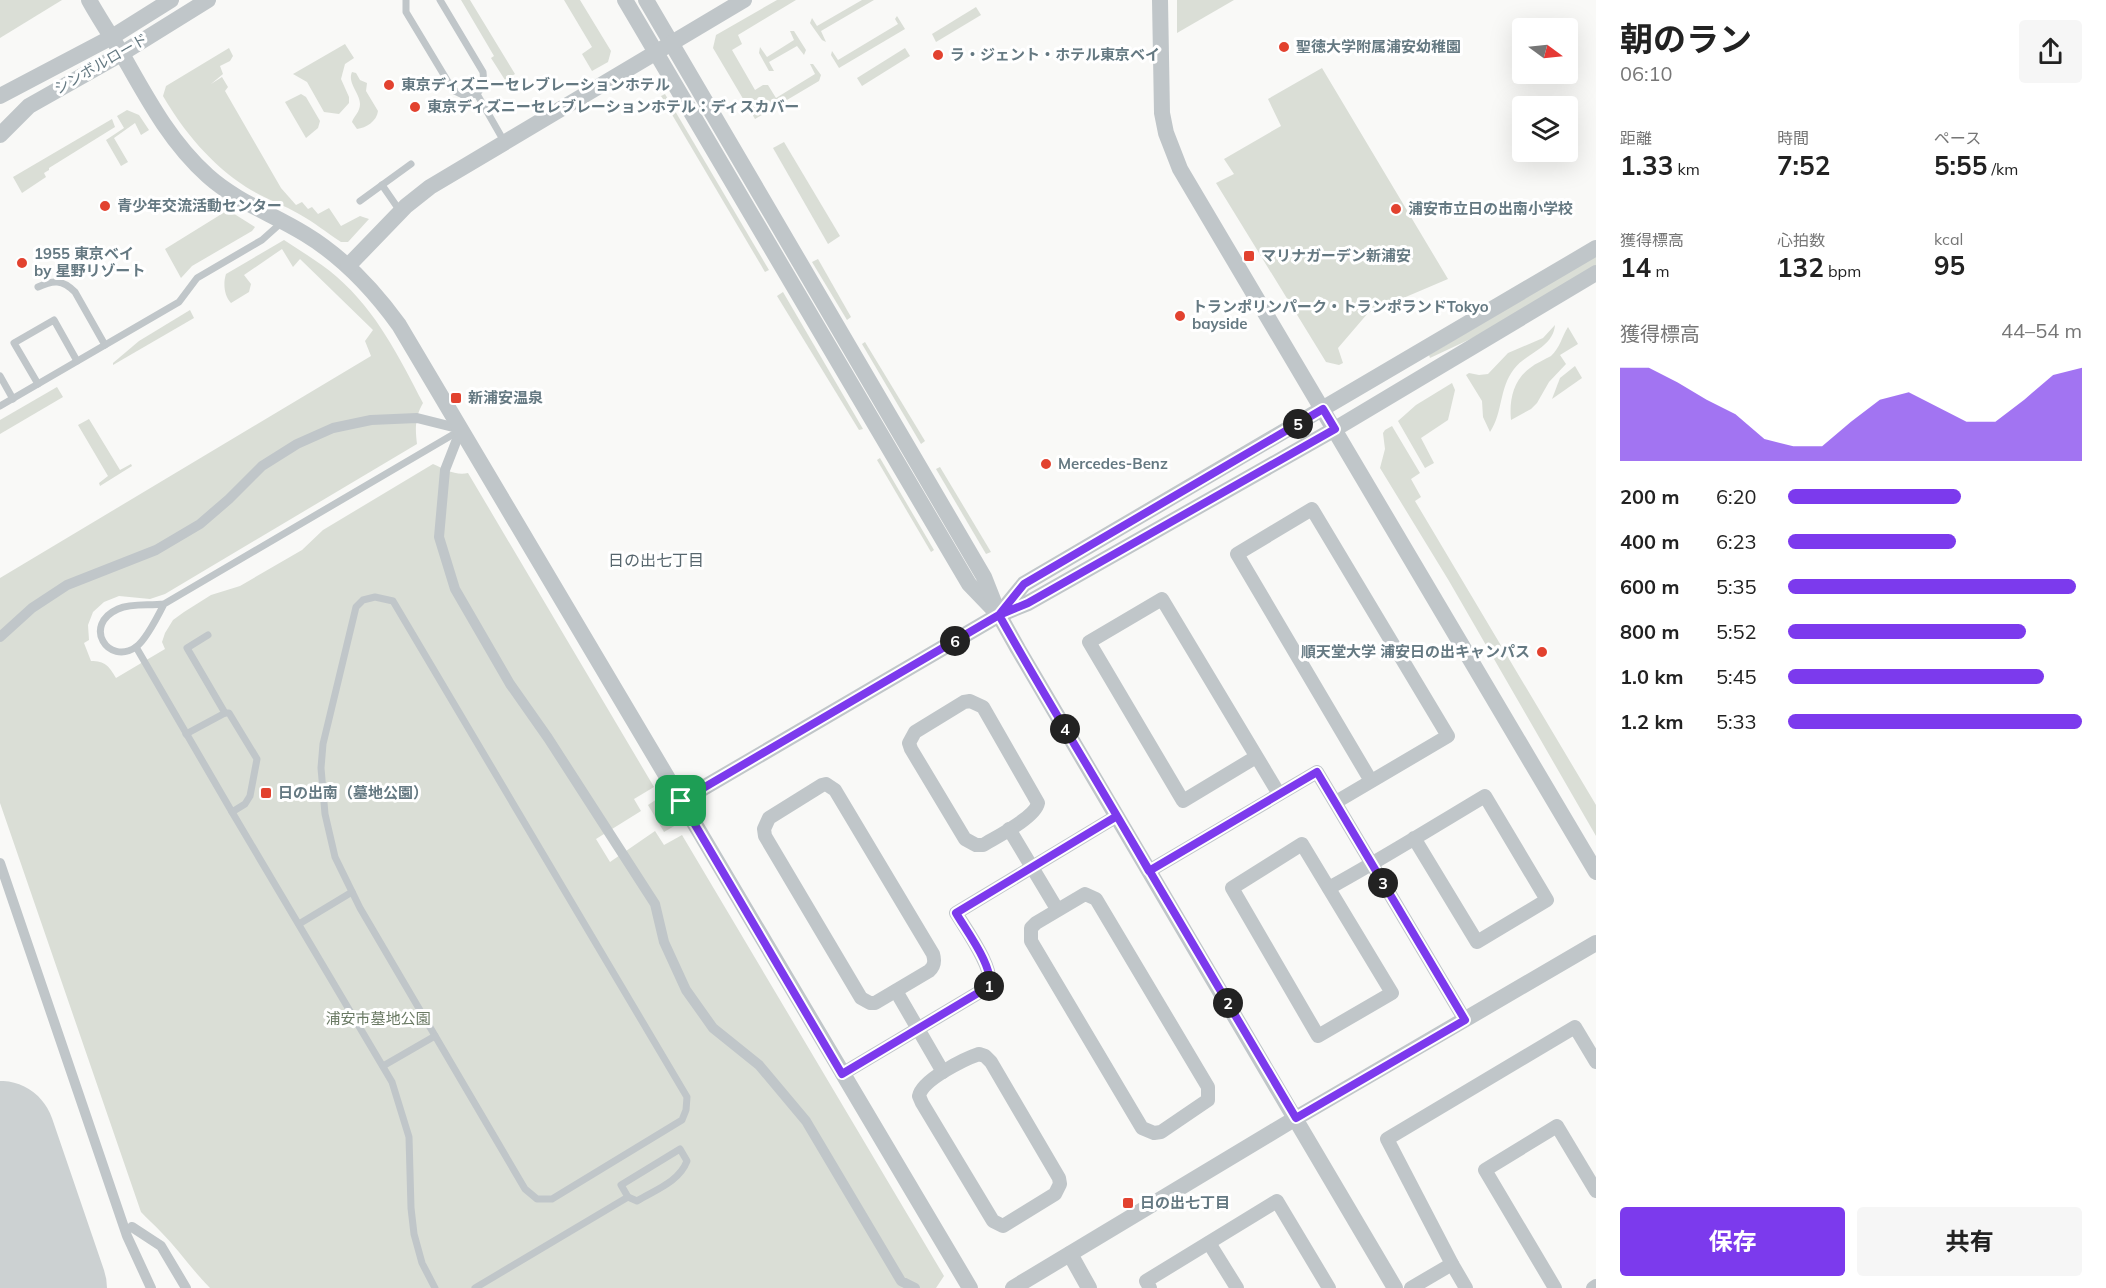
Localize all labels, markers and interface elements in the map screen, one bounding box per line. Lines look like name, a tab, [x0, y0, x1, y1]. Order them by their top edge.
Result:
north arrow	[1512, 18, 1578, 84]
map controls	[1512, 18, 1578, 162]
text: 朝のラン	[1620, 18, 1752, 59]
button: share	[2019, 20, 2082, 83]
street label: シンボルロード	[51, 29, 151, 98]
place label: 聖徳大学附属浦安幼稚園	[1296, 37, 1461, 56]
marker: 聖徳大学附属浦安幼稚園	[1277, 40, 1291, 54]
place label: ラ・ジェント・ホテル東京ベイ	[950, 45, 1160, 64]
marker: ラ・ジェント・ホテル東京ベイ	[931, 48, 945, 62]
text: 06:10	[1620, 61, 1673, 86]
place label: 東京ディズニーセレブレーションホテル	[401, 75, 670, 94]
marker: 東京ディズニーセレブレーションホテル	[382, 78, 396, 92]
button: layers	[1512, 96, 1578, 162]
place label: 東京ディズニーセレブレーションホテル：ディスカバー	[427, 97, 800, 116]
marker: 東京ディズニーセレブレーションホテル：ディスカバー	[408, 100, 422, 114]
text: 距離	[1620, 128, 1652, 148]
text: 時間	[1777, 128, 1809, 148]
text: ペース	[1934, 128, 1981, 148]
text: 1.33	[1620, 149, 1673, 182]
text: 7:52	[1777, 149, 1830, 182]
text: 5:55	[1934, 149, 1987, 182]
text: km	[1673, 159, 1700, 179]
text: /km	[1987, 159, 2018, 179]
place label: 青少年交流活動センター	[117, 196, 282, 215]
marker: 青少年交流活動センター	[98, 199, 112, 213]
place label: 浦安市立日の出南小学校	[1408, 199, 1573, 218]
marker: 浦安市立日の出南小学校	[1389, 202, 1403, 216]
text: kcal	[1934, 229, 1963, 249]
text: 獲得標高	[1620, 230, 1684, 250]
text: 心拍数	[1777, 230, 1825, 250]
place label: 1955 東京ベイ by 星野リゾート	[34, 244, 145, 280]
place label: マリナガーデン新浦安	[1261, 246, 1411, 265]
marker: マリナガーデン新浦安	[1242, 249, 1256, 263]
text: 95	[1934, 249, 1965, 282]
text: 14	[1620, 251, 1651, 284]
text: 132	[1777, 251, 1824, 284]
marker: 1955 東京ベイ by 星野リゾート	[15, 256, 29, 270]
text: m	[1651, 261, 1669, 281]
text: bpm	[1824, 261, 1861, 281]
place label: トランポリンパーク・トランポランドTokyo bayside	[1192, 297, 1489, 333]
marker: トランポリンパーク・トランポランドTokyo bayside	[1173, 309, 1187, 323]
text: 44–54 m	[2001, 318, 2082, 343]
text: 獲得標高	[1620, 321, 1700, 346]
place label: 新浦安温泉	[468, 388, 543, 407]
marker: 新浦安温泉	[449, 391, 463, 405]
pin: 5	[1283, 409, 1313, 439]
text: 5	[1293, 414, 1303, 434]
place label: Mercedes-Benz	[1058, 454, 1168, 473]
marker: Mercedes-Benz	[1039, 457, 1053, 471]
text: 200 m	[1620, 484, 1679, 509]
text: 6:20	[1716, 484, 1757, 509]
text: 400 m	[1620, 529, 1679, 554]
text: 6:23	[1716, 529, 1757, 554]
district label: 日の出七丁目	[608, 550, 704, 570]
text: 600 m	[1620, 574, 1679, 599]
text: 5:35	[1716, 574, 1757, 599]
text: 800 m	[1620, 619, 1679, 644]
text: 5:52	[1716, 619, 1757, 644]
pin: 6	[940, 626, 970, 656]
text: 6	[950, 631, 960, 651]
place label: 順天堂大学 浦安日の出キャンパス	[1301, 642, 1530, 661]
marker: 順天堂大学 浦安日の出キャンパス	[1535, 645, 1549, 659]
text: 1.0 km	[1620, 664, 1683, 689]
text: 5:45	[1716, 664, 1757, 689]
text: 1.2 km	[1620, 709, 1683, 734]
text: 5:33	[1716, 709, 1757, 734]
pin: 4	[1050, 714, 1080, 744]
text: 4	[1060, 719, 1070, 739]
pin	[655, 775, 706, 826]
place label: 日の出南（墓地公園）	[278, 783, 428, 802]
icon: arrive	[664, 784, 697, 817]
marker: 日の出南（墓地公園）	[259, 786, 273, 800]
pin: 3	[1368, 868, 1398, 898]
text: 3	[1378, 873, 1388, 893]
pin: 1	[974, 971, 1004, 1001]
text: 1	[984, 976, 994, 996]
pin: 2	[1213, 988, 1243, 1018]
text: 2	[1223, 993, 1233, 1013]
park label: 浦安市墓地公園	[325, 1009, 431, 1028]
place label: 日の出七丁目	[1140, 1193, 1230, 1212]
marker: 日の出七丁目	[1121, 1196, 1135, 1210]
button: 保存	[1620, 1207, 1845, 1276]
button: 共有	[1857, 1207, 2082, 1276]

